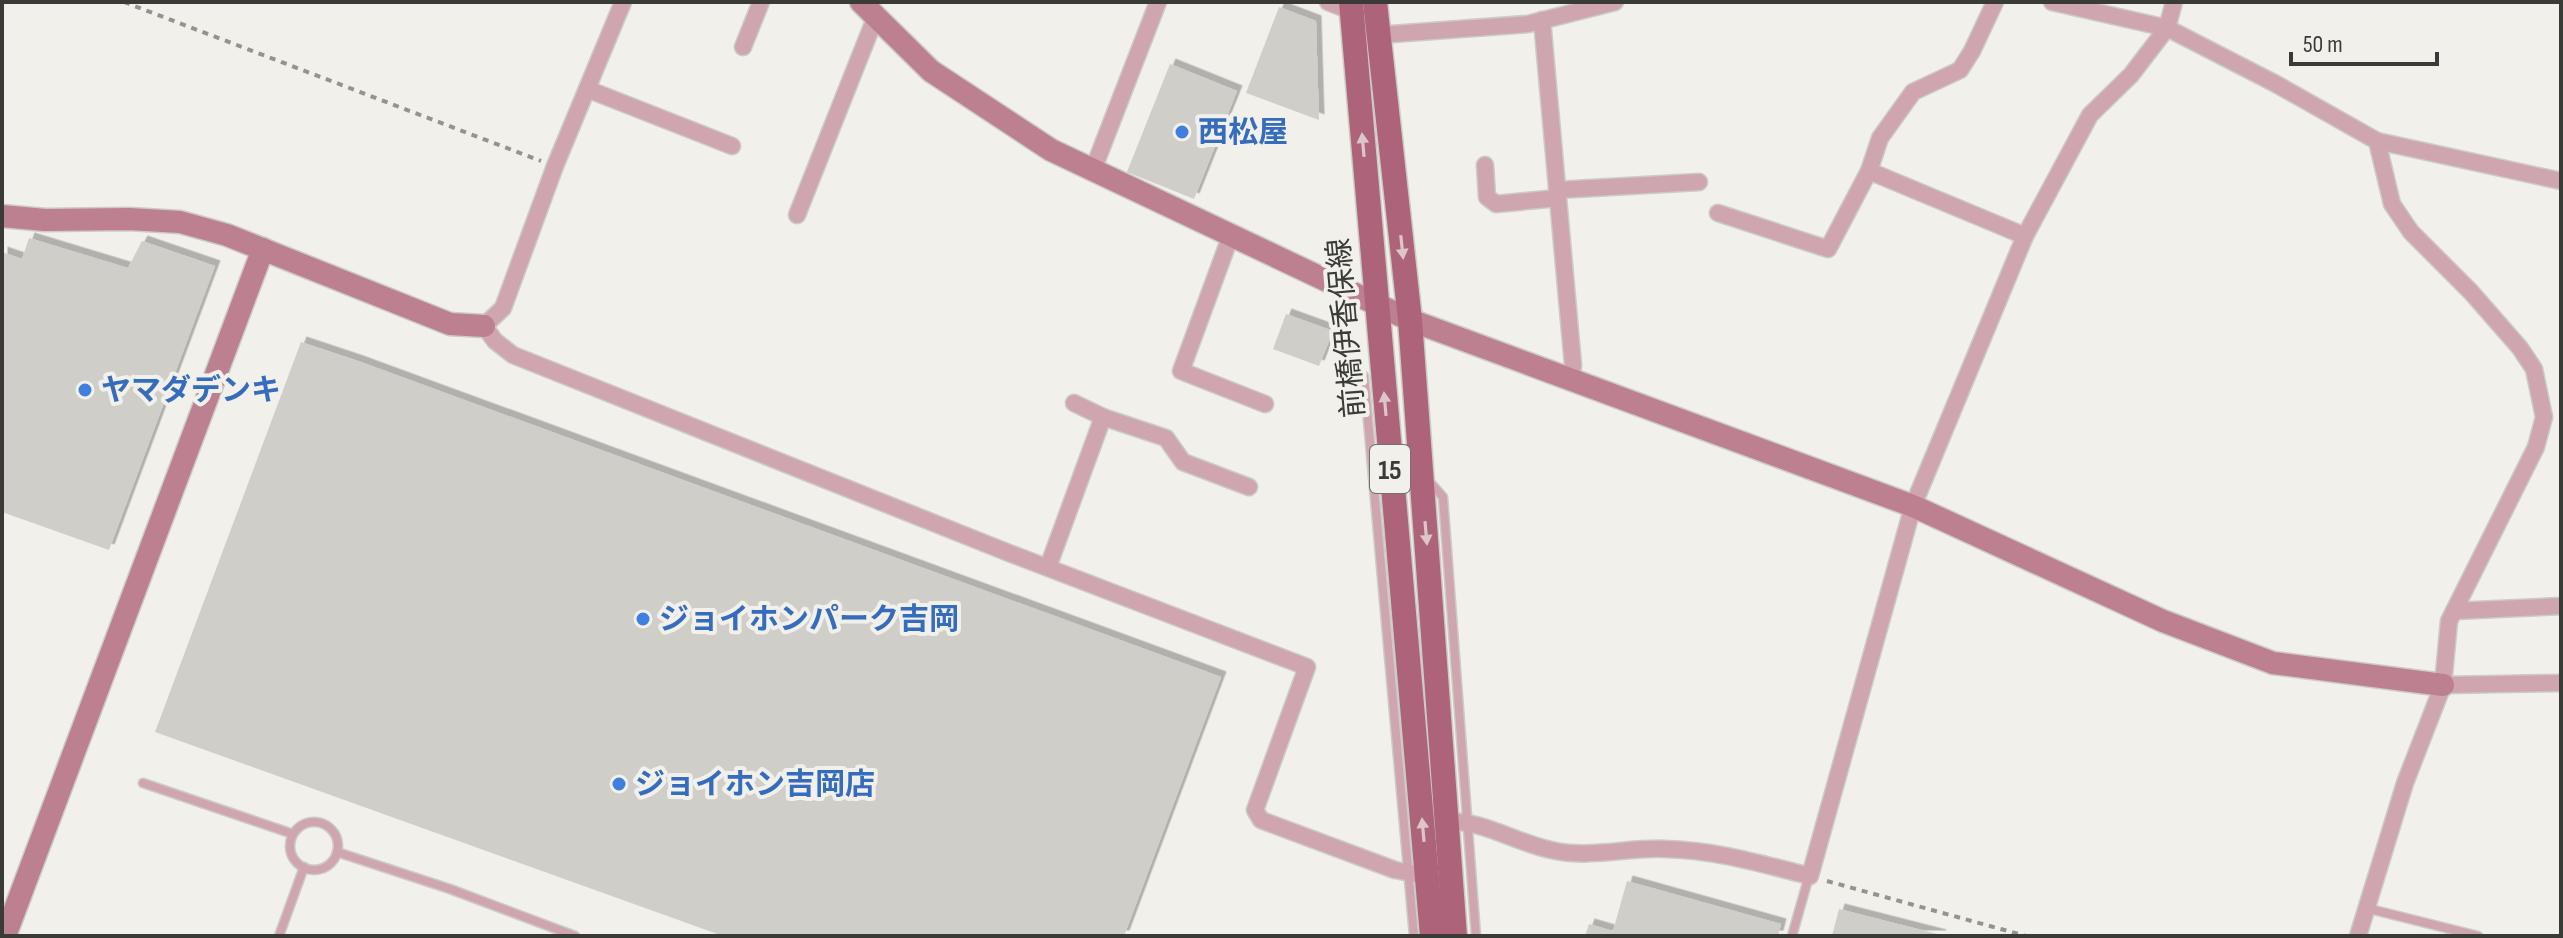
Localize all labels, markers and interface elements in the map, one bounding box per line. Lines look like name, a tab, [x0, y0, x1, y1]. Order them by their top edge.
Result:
scale bar	[2291, 16, 2437, 66]
text: 50 m	[2303, 30, 2343, 59]
place label: 西松屋	[1198, 115, 1288, 151]
marker: 西松屋	[1173, 123, 1191, 141]
one-way arrow	[1356, 132, 1369, 157]
one-way arrow	[1395, 234, 1408, 259]
street label: 前橋伊香保線	[1321, 237, 1373, 419]
place label: ヤマダデンキ	[101, 373, 281, 409]
marker: ヤマダデンキ	[76, 381, 94, 399]
one-way arrow	[1378, 391, 1391, 416]
road number: 15	[1370, 445, 1410, 493]
one-way arrow	[1420, 521, 1433, 546]
place label: ジョイホンパーク吉岡	[659, 602, 959, 638]
marker: ジョイホンパーク吉岡	[634, 610, 652, 628]
place label: ジョイホン吉岡店	[635, 767, 875, 803]
marker: ジョイホン吉岡店	[610, 775, 628, 793]
one-way arrow	[1417, 817, 1430, 842]

